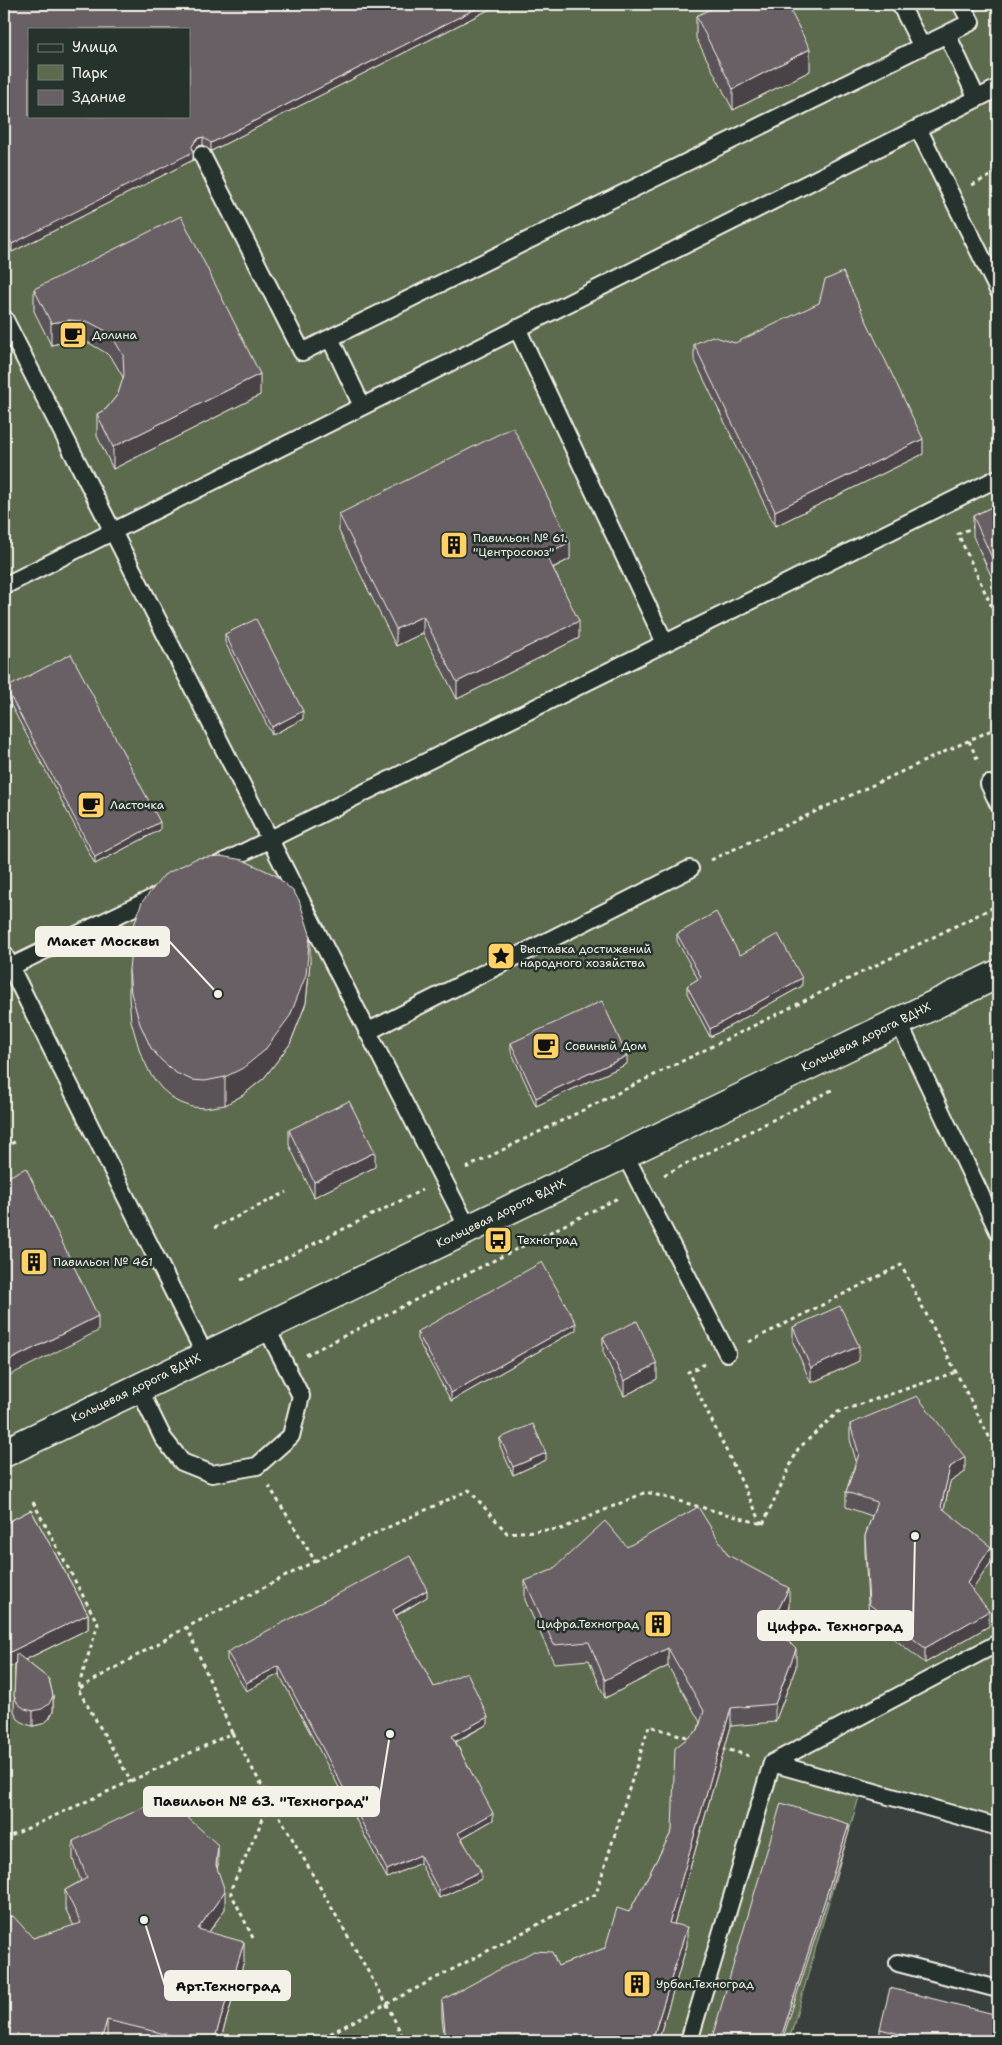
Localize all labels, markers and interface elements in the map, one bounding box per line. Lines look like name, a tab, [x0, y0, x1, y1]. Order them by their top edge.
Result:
legend	[28, 28, 190, 118]
text: Улица	[72, 37, 118, 57]
text: Парк	[72, 63, 108, 83]
text: Здание	[72, 87, 126, 107]
cafe icon: Долина	[58, 320, 88, 350]
place label: Долина	[92, 327, 137, 343]
building icon: Павильон № 61. "Центросоюз"	[439, 530, 469, 560]
place label: Павильон № 61. "Центросоюз"	[473, 530, 567, 560]
cafe icon: Ласточка	[76, 790, 106, 820]
place label: Ласточка	[110, 797, 165, 813]
callout: Макет Москвы	[36, 927, 169, 956]
text: Макет Москвы	[47, 932, 159, 950]
place icon: Выставка достижений народного хозяйства	[486, 941, 516, 971]
place label: Выставка достижений народного хозяйства	[520, 941, 651, 971]
street label: Кольцевая дорога ВДНХ	[798, 998, 934, 1075]
cafe icon: Совиный Дом	[531, 1031, 561, 1061]
place label: Совиный Дом	[565, 1038, 647, 1054]
street label: Кольцевая дорога ВДНХ	[433, 1174, 569, 1251]
bus stop icon: Техноград	[483, 1225, 513, 1255]
place label: Техноград	[517, 1232, 578, 1248]
building icon: Павильон № 461	[19, 1247, 49, 1277]
place label: Павильон № 461	[53, 1254, 153, 1270]
street label: Кольцевая дорога ВДНХ	[68, 1349, 204, 1426]
building icon: Цифра.Техноград	[643, 1609, 673, 1639]
callout: Цифра. Техноград	[758, 1611, 913, 1640]
place label: Цифра.Техноград	[537, 1616, 639, 1632]
text: Цифра. Техноград	[767, 1617, 903, 1635]
callout: Павильон № 63. "Техноград"	[144, 1787, 379, 1816]
text: Павильон № 63. "Техноград"	[153, 1792, 369, 1810]
building icon: Урбан.Техноград	[622, 1969, 652, 1999]
callout: Арт.Техноград	[165, 1971, 290, 2000]
place label: Урбан.Техноград	[656, 1976, 754, 1992]
text: Арт.Техноград	[176, 1977, 281, 1995]

